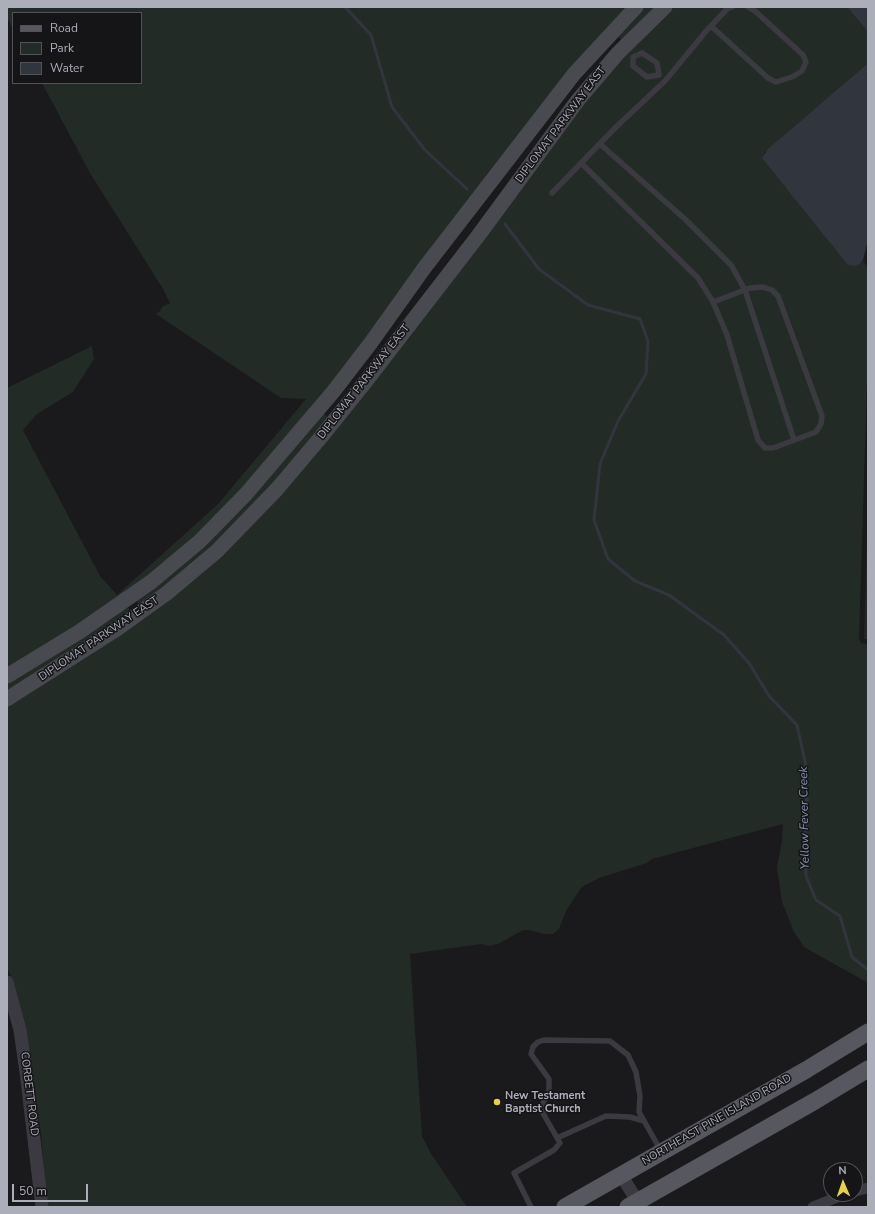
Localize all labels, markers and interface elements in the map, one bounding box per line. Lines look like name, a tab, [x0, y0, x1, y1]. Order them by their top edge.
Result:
legend	[12, 12, 142, 84]
text: Road	[50, 20, 78, 36]
text: Park	[50, 40, 74, 56]
text: Water	[50, 60, 84, 76]
street label: DIPLOMAT PARKWAY EAST	[513, 64, 609, 186]
street label: DIPLOMAT PARKWAY EAST	[315, 322, 413, 442]
street label: DIPLOMAT PARKWAY EAST	[36, 594, 162, 684]
water label: Yellow Fever Creek	[797, 766, 813, 870]
street label: CORBETT ROAD	[17, 1051, 41, 1137]
street label: NORTHEAST PINE ISLAND ROAD	[640, 1072, 794, 1168]
place label: New Testament Baptist Church	[505, 1089, 585, 1115]
marker: New Testament Baptist Church	[492, 1097, 502, 1107]
north arrow	[823, 1162, 863, 1202]
text: N	[838, 1163, 847, 1178]
scale bar	[14, 1176, 90, 1202]
text: 50 m	[19, 1183, 47, 1199]

